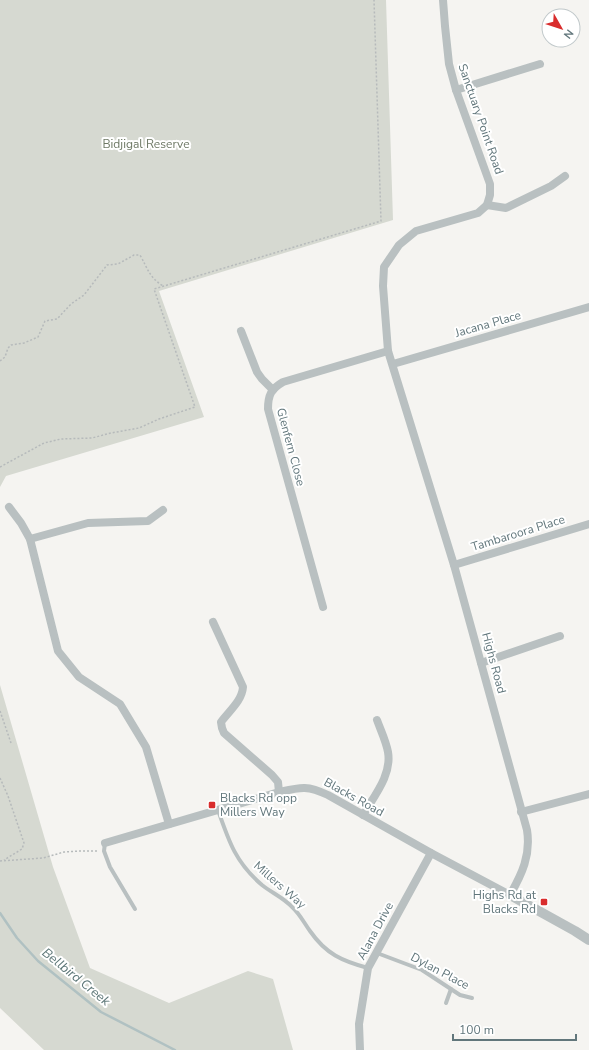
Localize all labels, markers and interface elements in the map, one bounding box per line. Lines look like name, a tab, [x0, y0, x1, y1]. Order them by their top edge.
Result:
north arrow	[541, 8, 581, 48]
text: N	[560, 26, 577, 42]
street label: Sanctuary Point Road	[455, 61, 507, 177]
park label: Bidjigal Reserve	[102, 136, 190, 152]
street label: Jacana Place	[452, 307, 523, 341]
street label: Glenfern Close	[273, 406, 309, 488]
street label: Tambaroora Place	[469, 511, 567, 555]
street label: Highs Road	[478, 631, 510, 695]
street label: Blacks Road	[321, 774, 387, 820]
place label: Blacks Rd opp Millers Way	[220, 790, 297, 820]
marker: Blacks Rd opp Millers Way	[207, 800, 217, 810]
street label: Millers Way	[250, 858, 310, 913]
place label: Highs Rd at Blacks Rd	[473, 887, 537, 917]
marker: Highs Rd at Blacks Rd	[539, 897, 549, 907]
street label: Alana Drive	[353, 899, 397, 963]
water label: Bellbird Creek	[38, 944, 114, 1010]
street label: Dylan Place	[408, 949, 472, 993]
scale bar	[453, 1016, 576, 1042]
text: 100 m	[459, 1022, 494, 1038]

